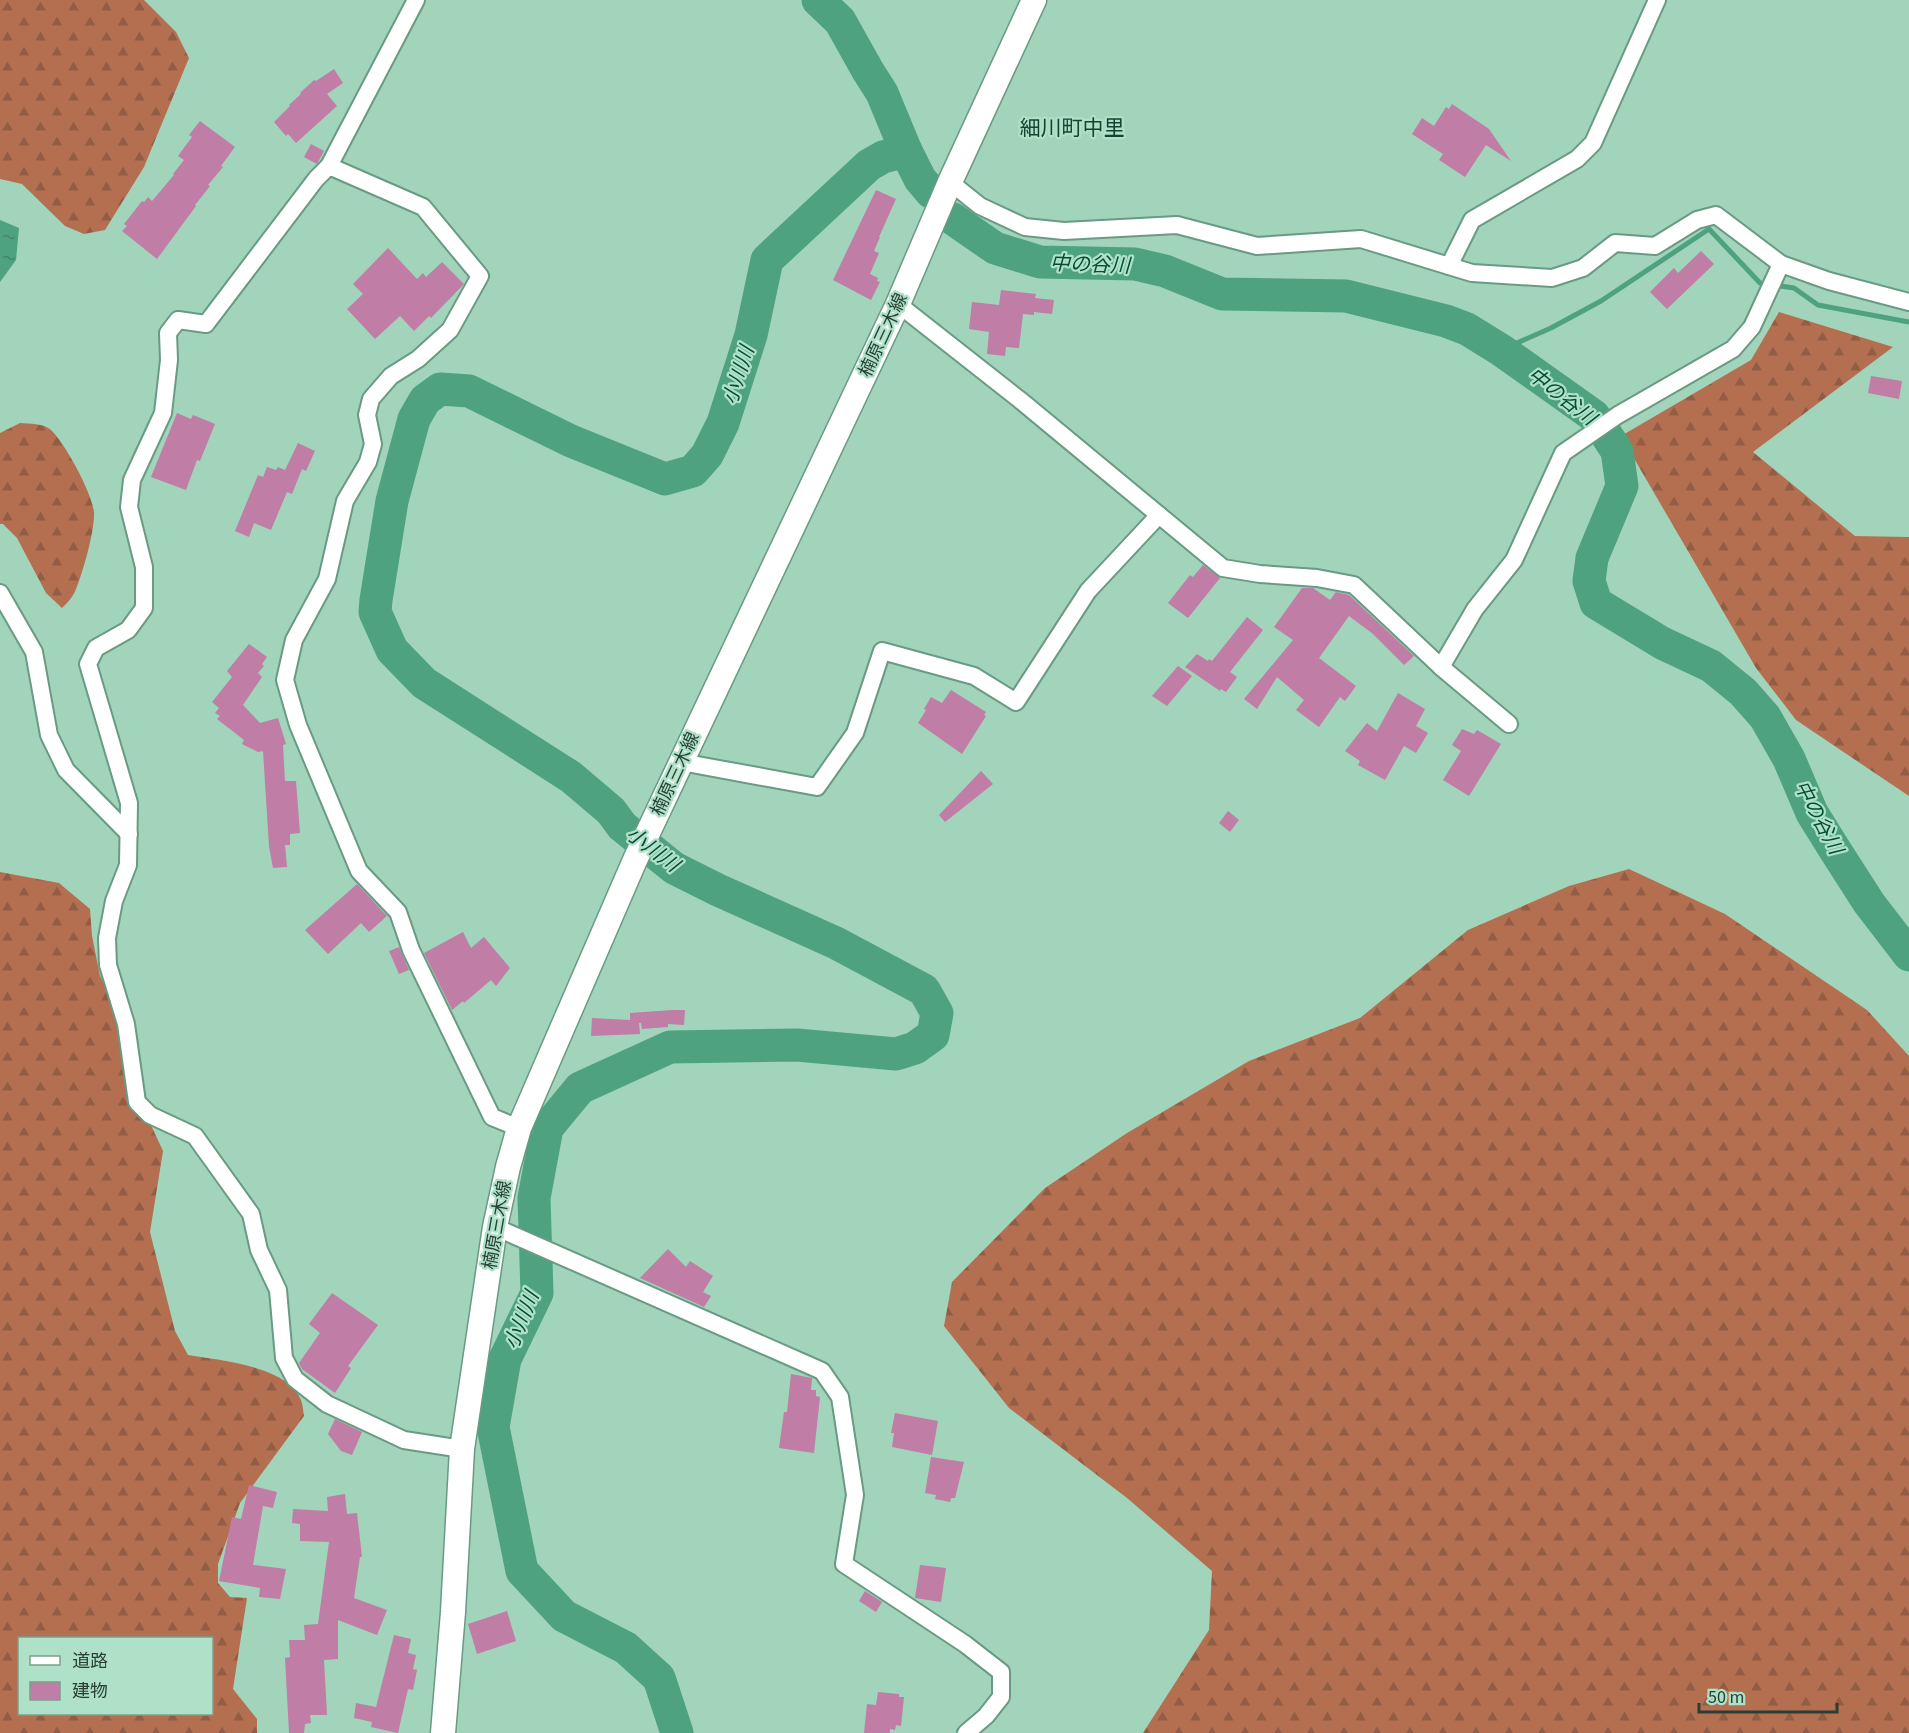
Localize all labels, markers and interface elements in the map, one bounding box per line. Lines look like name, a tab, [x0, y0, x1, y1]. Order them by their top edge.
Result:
district label: 細川町中里	[1020, 113, 1125, 143]
water label: 中の谷川	[1050, 250, 1132, 280]
street label: 楠原三木線	[853, 289, 914, 381]
water label: 小川川	[716, 341, 762, 408]
water label: 中の谷川	[1521, 361, 1603, 434]
street label: 楠原三木線	[645, 728, 706, 820]
water label: 中の谷川	[1787, 776, 1850, 861]
water label: 小川川	[620, 821, 686, 880]
street label: 楠原三木線	[477, 1179, 518, 1272]
water label: 小川川	[498, 1285, 547, 1353]
legend	[18, 1637, 213, 1715]
text: 道路	[72, 1649, 108, 1674]
scale bar	[1699, 1676, 1837, 1714]
text: 建物	[72, 1679, 108, 1704]
text: 50 m	[1708, 1685, 1744, 1710]

